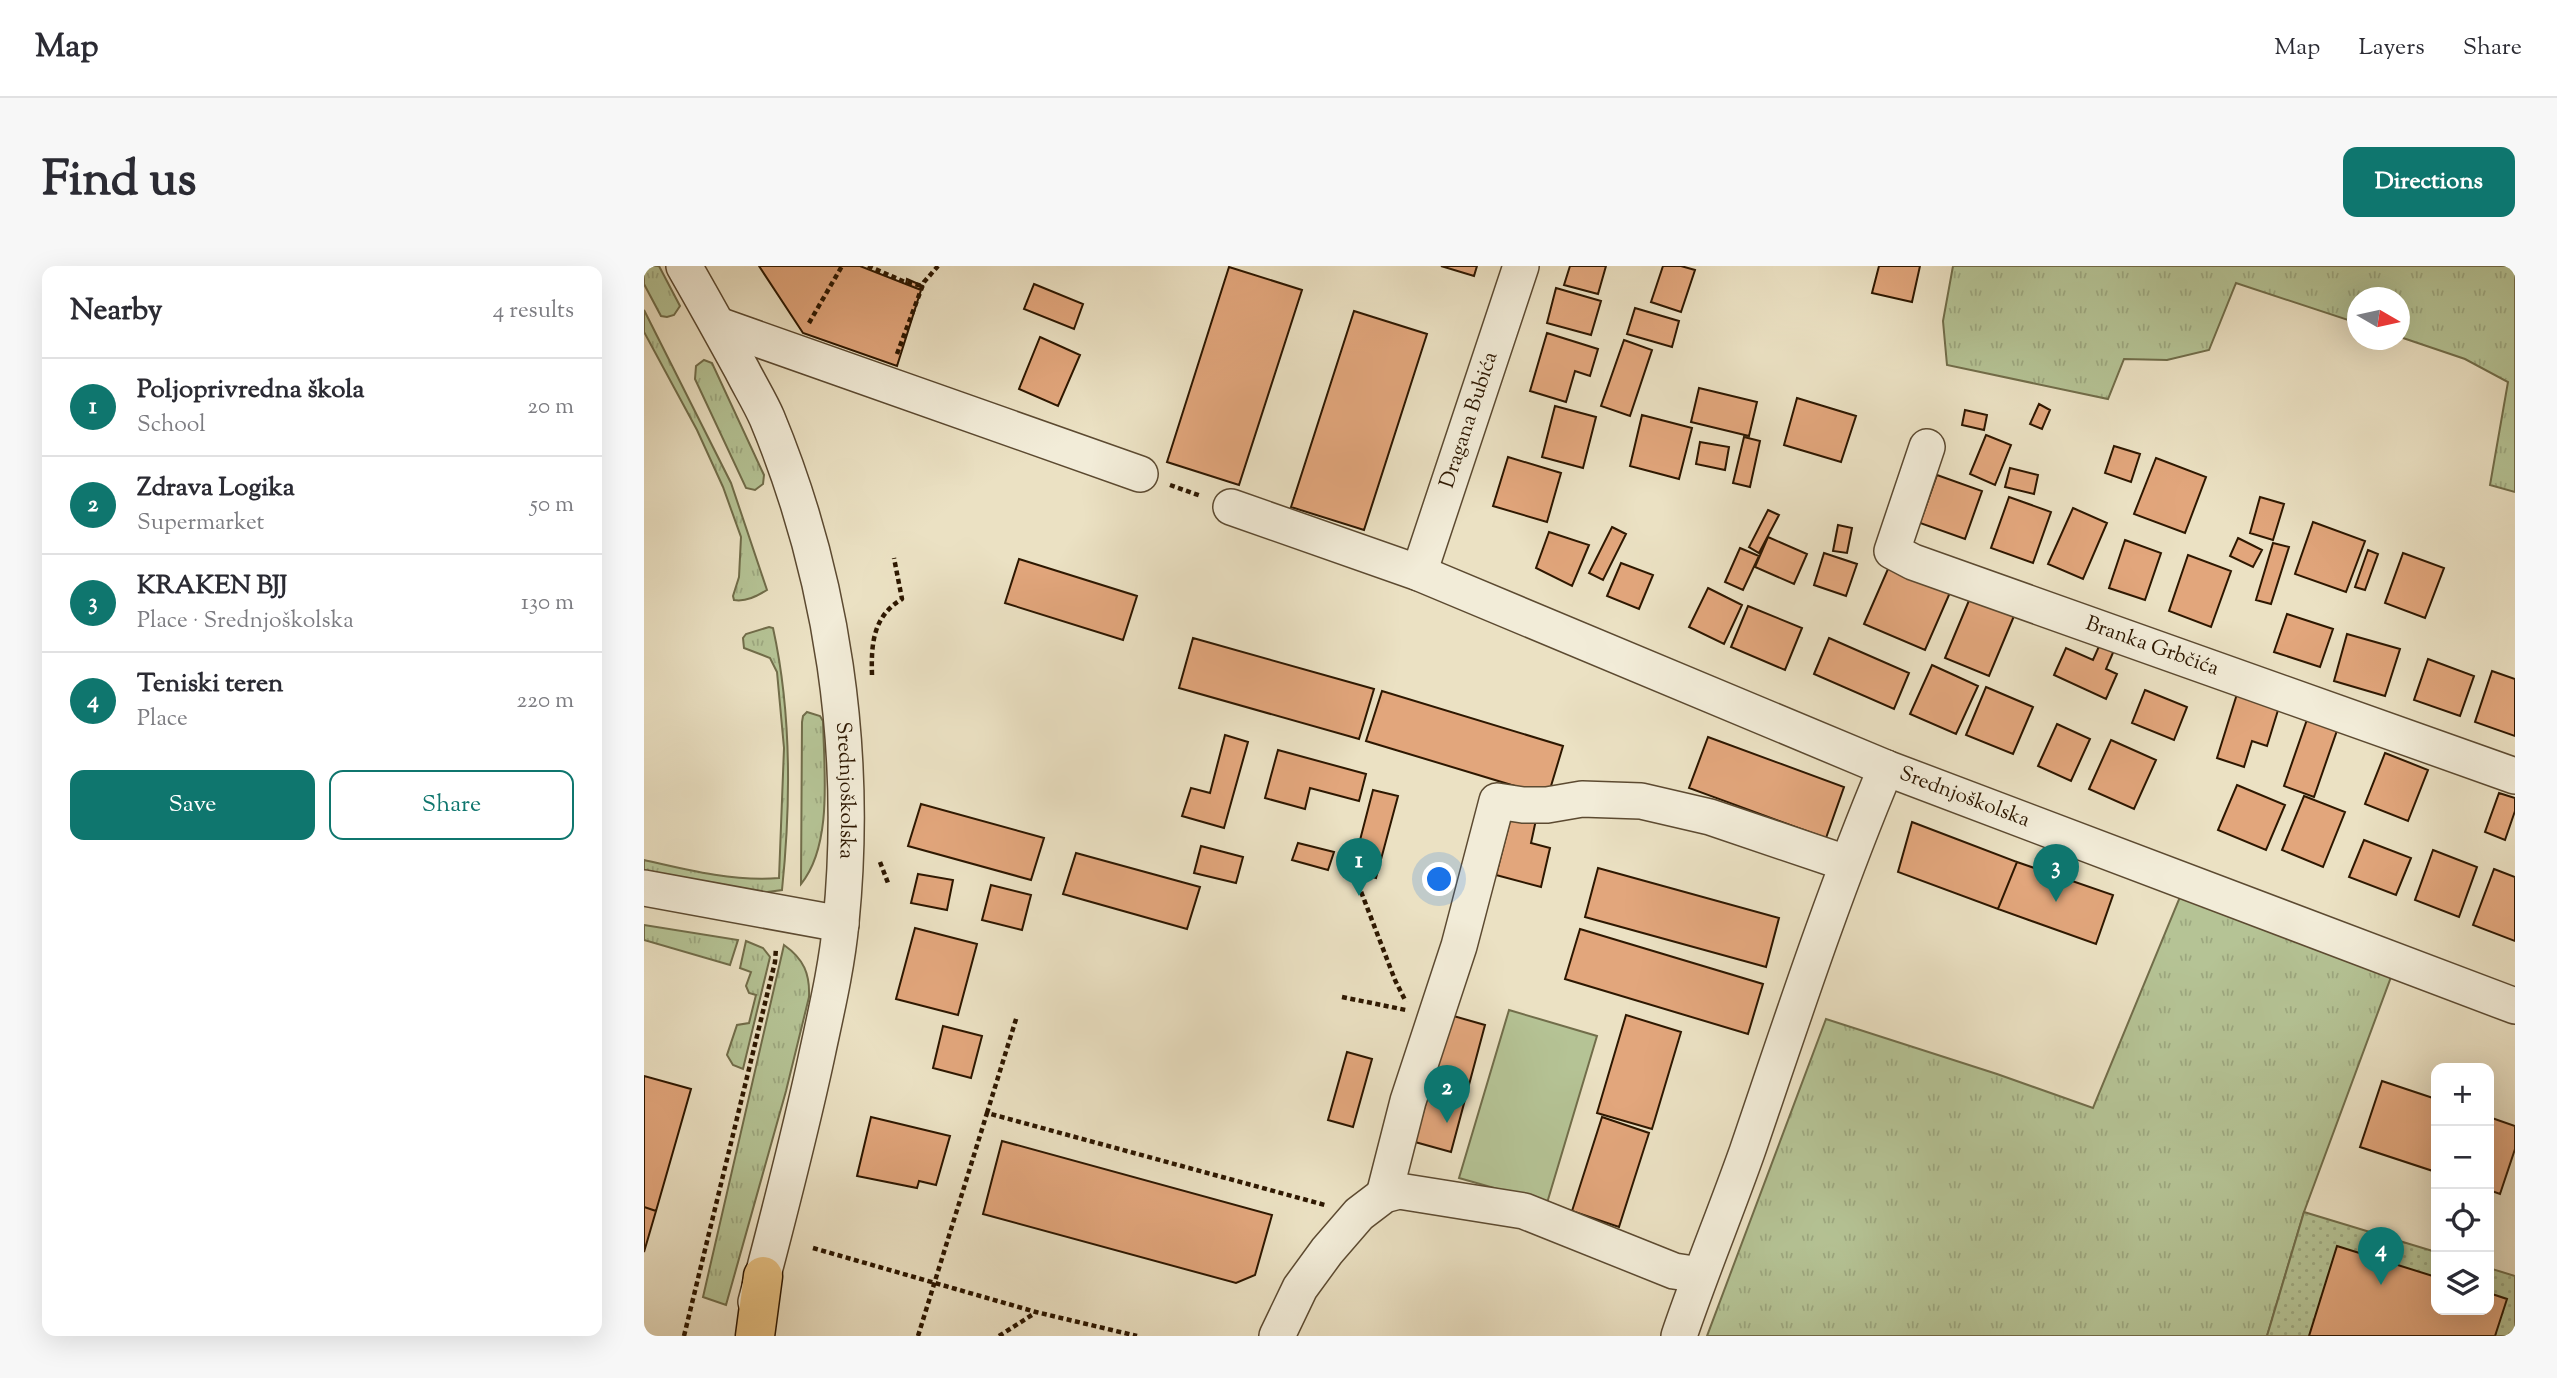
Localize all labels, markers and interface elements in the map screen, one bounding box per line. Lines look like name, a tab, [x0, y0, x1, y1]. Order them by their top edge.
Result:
text: Map	[35, 24, 99, 72]
text: Map	[2274, 31, 2320, 65]
text: Layers	[2358, 31, 2425, 65]
text: Share	[2463, 31, 2522, 65]
text: Find us	[42, 147, 196, 217]
button: Directions	[2343, 147, 2515, 217]
north arrow	[2347, 287, 2410, 350]
text: Nearby	[70, 290, 162, 333]
text: 4 results	[493, 295, 574, 328]
street label: Dragana Bubića	[1433, 348, 1507, 492]
text: Poljoprivredna škola	[137, 372, 365, 409]
text: 1	[89, 391, 97, 424]
text: 20 m	[527, 391, 574, 424]
text: School	[137, 409, 206, 442]
text: Zdrava Logika	[137, 470, 295, 507]
text: 2	[88, 489, 98, 522]
text: 50 m	[530, 489, 574, 522]
text: Supermarket	[137, 507, 264, 540]
text: KRAKEN BJJ	[137, 568, 287, 605]
text: 3	[88, 587, 98, 620]
text: 130 m	[521, 587, 574, 620]
text: Place · Srednjoškolska	[137, 605, 354, 638]
street label: Branka Grbčića	[2081, 609, 2223, 685]
text: Teniski teren	[137, 666, 283, 703]
text: 4	[87, 685, 99, 718]
text: 220 m	[516, 685, 574, 718]
text: Place	[137, 703, 188, 736]
street label: Srednjoškolska	[827, 721, 861, 860]
street label: Srednjoškolska	[1895, 759, 2034, 836]
button: Save	[70, 770, 315, 840]
button: Share	[329, 770, 574, 840]
pin: 1	[1336, 838, 1382, 896]
pin: 3	[2033, 844, 2079, 902]
your location	[1422, 862, 1456, 896]
map controls	[2431, 1063, 2494, 1315]
button: +	[2431, 1063, 2494, 1126]
pin: 2	[1424, 1065, 1470, 1123]
button: −	[2431, 1126, 2494, 1189]
button: locate	[2431, 1189, 2494, 1252]
pin: 4	[2358, 1227, 2404, 1285]
button: layers	[2431, 1252, 2494, 1315]

